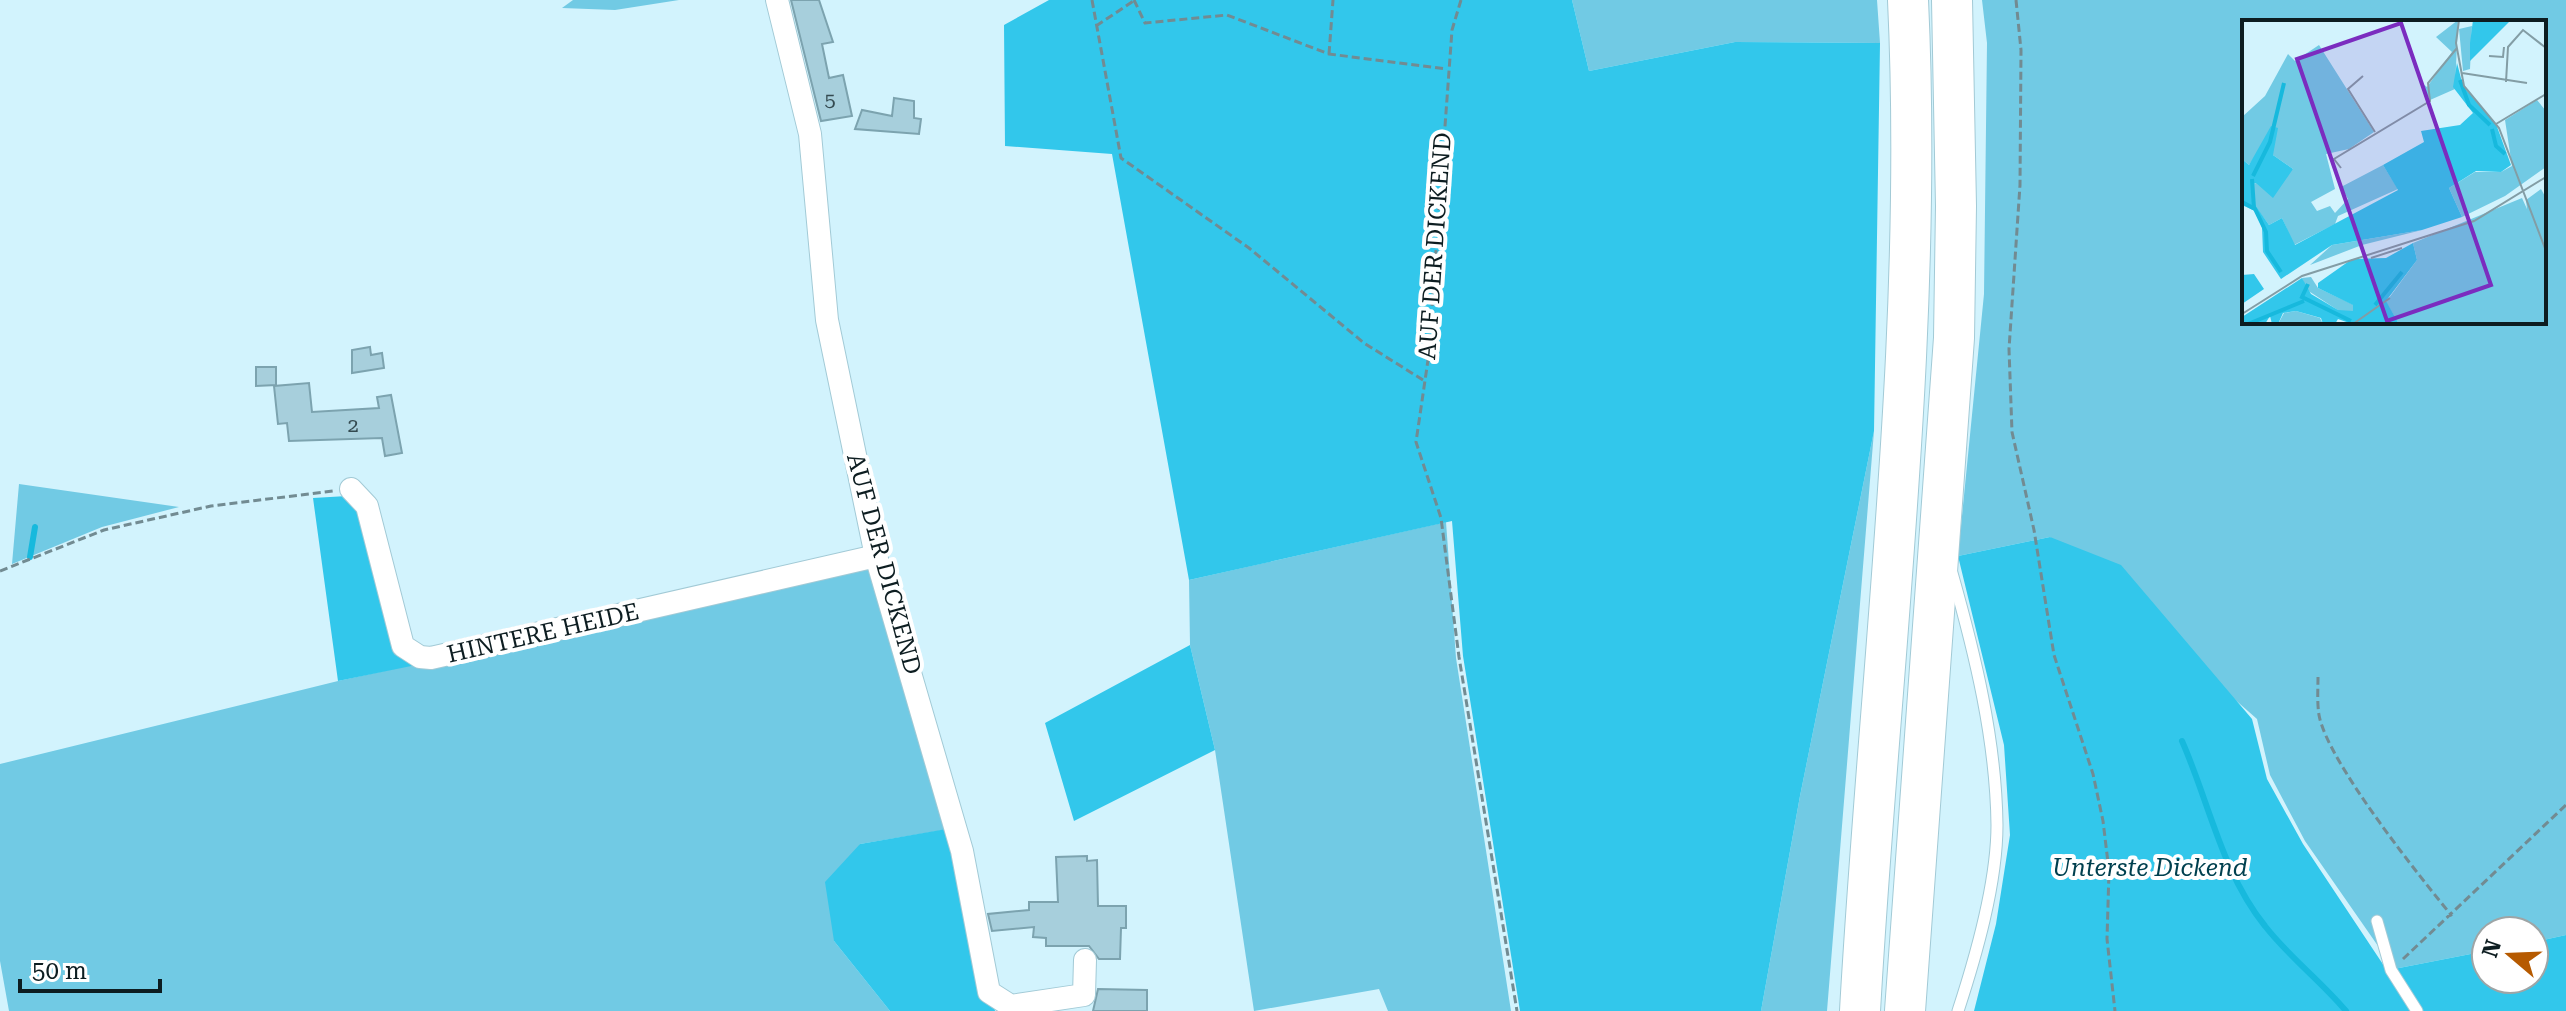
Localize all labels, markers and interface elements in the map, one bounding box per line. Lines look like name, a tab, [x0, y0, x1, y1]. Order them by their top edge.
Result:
inset map	[2242, 20, 2546, 324]
house number: 5	[824, 87, 836, 111]
street label: AUF DER DICKEND	[1413, 131, 1457, 361]
house number: 2	[347, 413, 359, 437]
street label: AUF DER DICKEND	[841, 450, 927, 678]
street label: HINTERE HEIDE	[444, 597, 642, 669]
park label: Unterste Dickend	[2052, 854, 2248, 882]
north arrow	[2470, 915, 2550, 995]
text: N	[2477, 937, 2506, 961]
scale bar	[20, 943, 160, 993]
text: 50 m	[32, 957, 87, 985]

